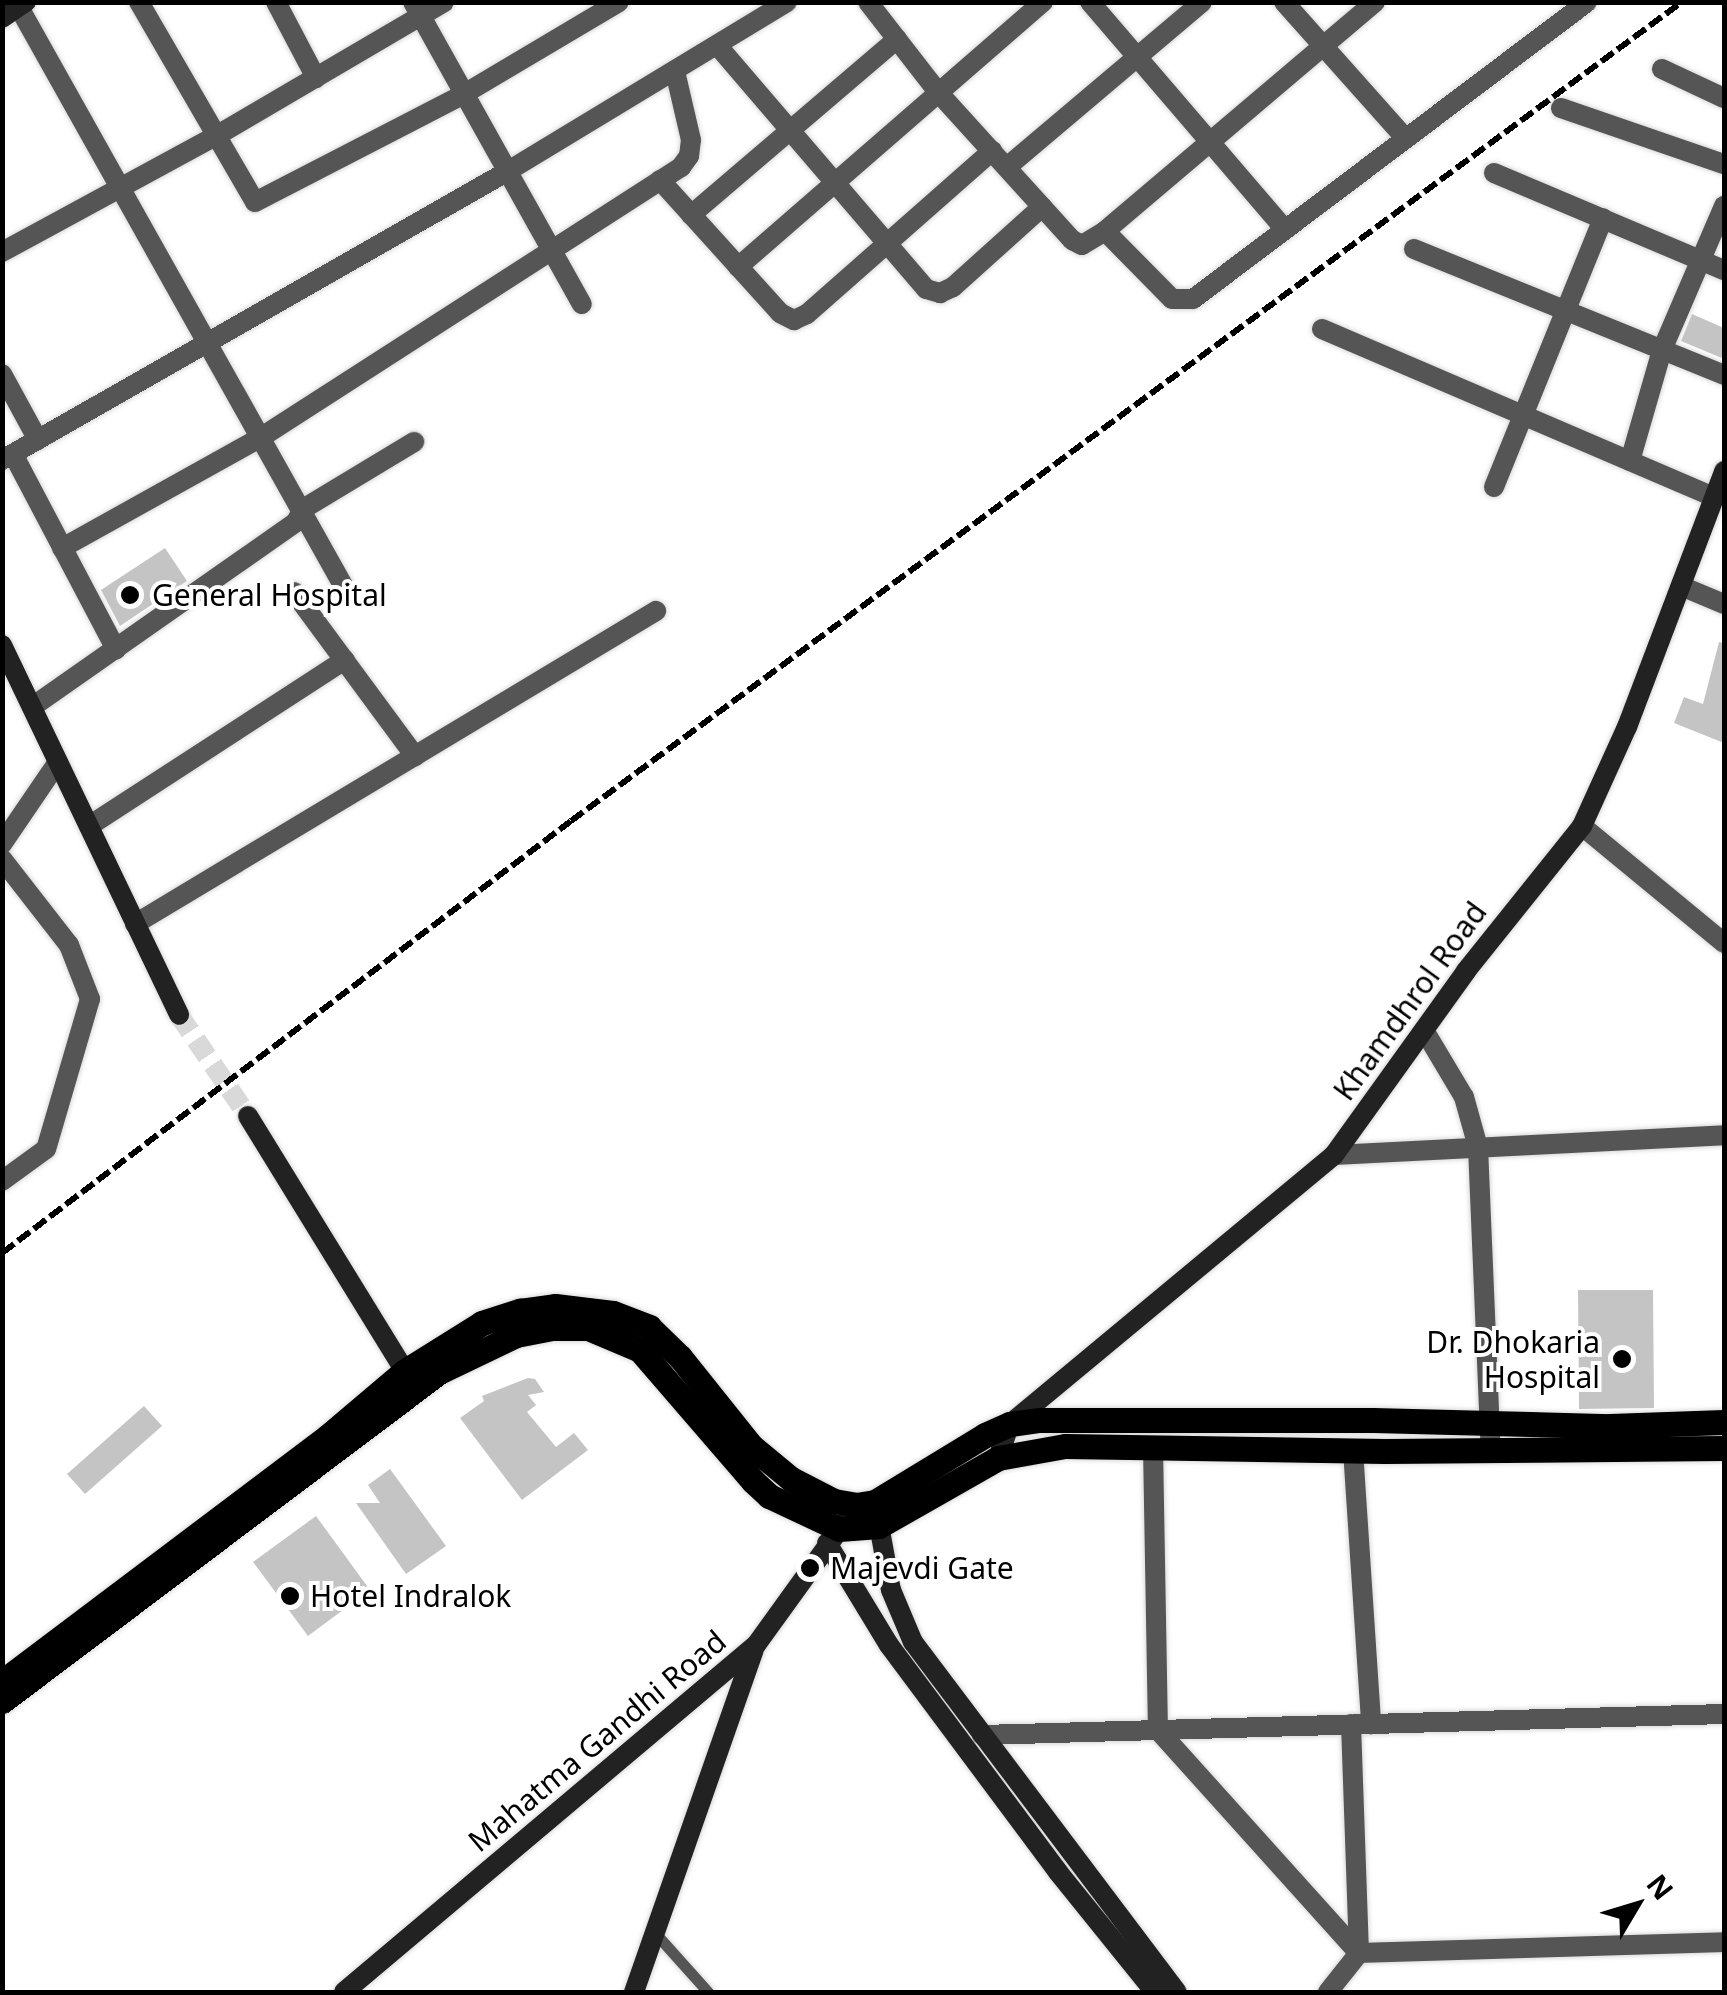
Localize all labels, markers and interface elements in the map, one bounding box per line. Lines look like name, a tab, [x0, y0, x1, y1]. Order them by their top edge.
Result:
place label: General Hospital	[152, 577, 387, 613]
marker: General Hospital	[117, 582, 143, 608]
street label: Khamdhrol Road	[1326, 895, 1494, 1107]
place label: Dr. Dhokaria Hospital	[1426, 1324, 1600, 1394]
marker: Dr. Dhokaria Hospital	[1609, 1346, 1635, 1372]
place label: Majevdi Gate	[830, 1550, 1014, 1586]
marker: Majevdi Gate	[799, 1557, 821, 1579]
place label: Hotel Indralok	[310, 1578, 511, 1614]
marker: Hotel Indralok	[279, 1585, 301, 1607]
street label: Mahatma Gandhi Road	[461, 1623, 733, 1859]
north arrow	[1587, 1855, 1687, 1955]
text: N	[1639, 1866, 1683, 1907]

